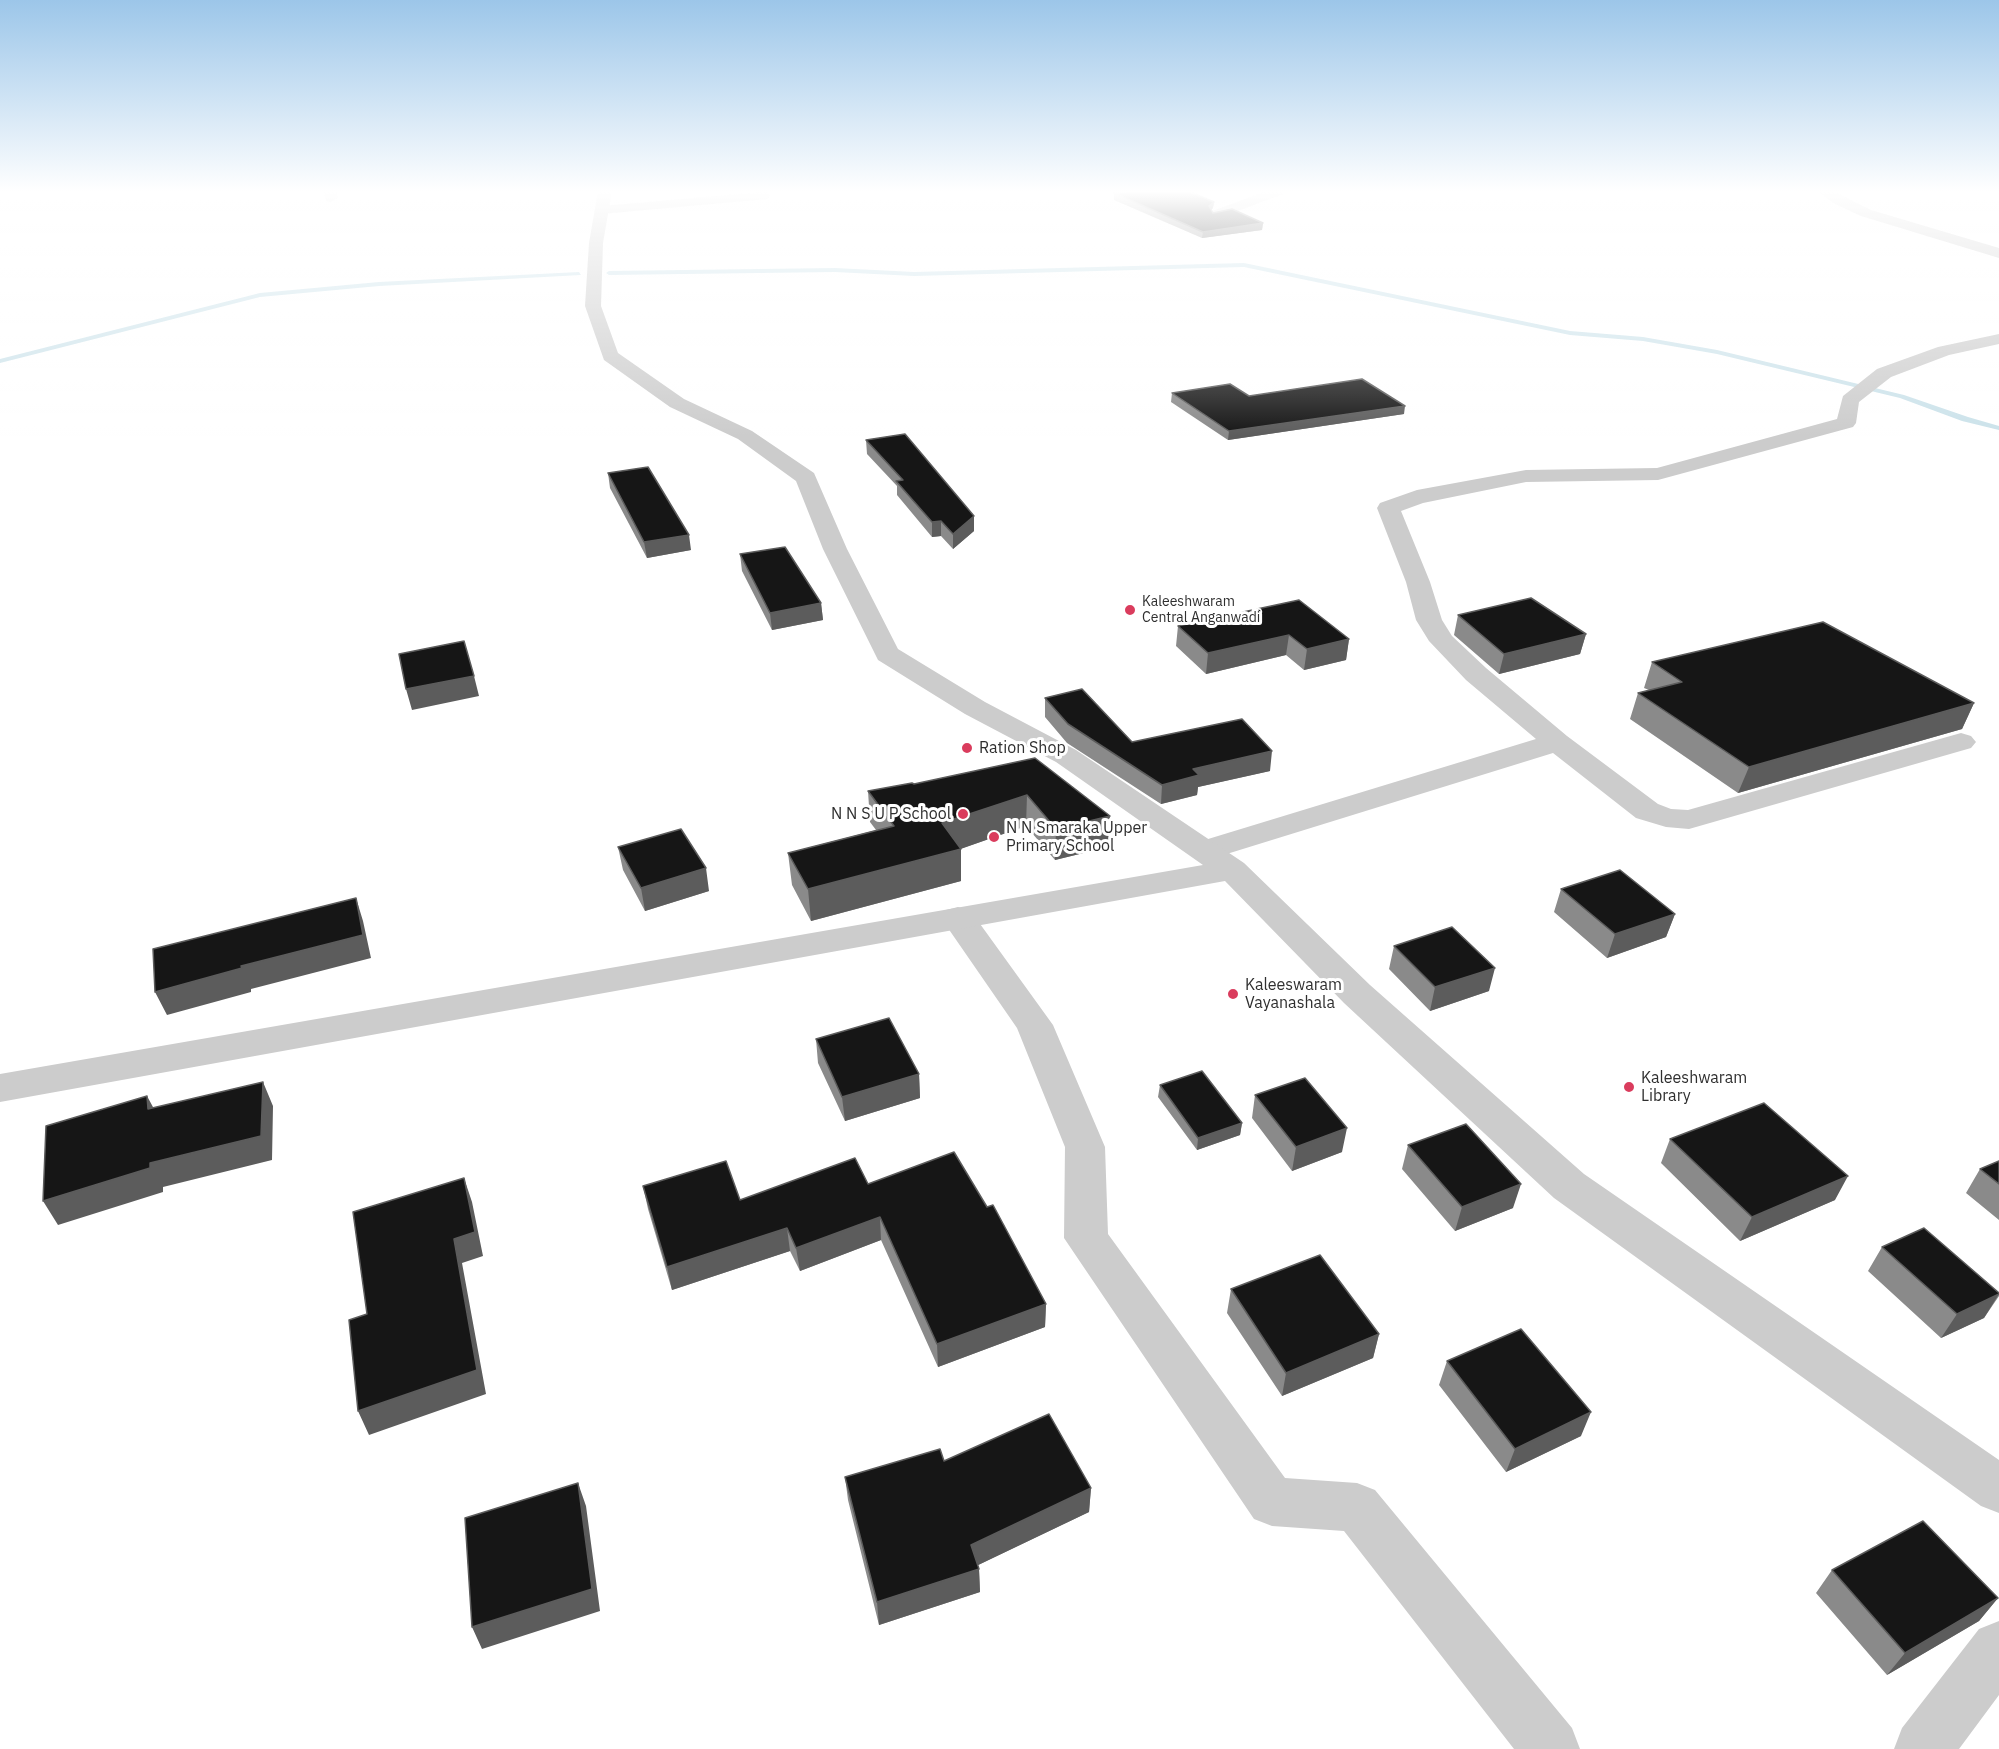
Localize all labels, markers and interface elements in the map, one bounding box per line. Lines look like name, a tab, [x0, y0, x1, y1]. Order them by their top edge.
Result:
place label: Kaleeshwaram Central Anganwadi	[1142, 594, 1260, 626]
marker: Kaleeshwaram Central Anganwadi	[1123, 603, 1137, 617]
place label: Ration Shop	[979, 738, 1066, 758]
marker: Ration Shop	[960, 741, 974, 755]
place label: N N S U P School	[831, 804, 951, 824]
marker: N N S U P School	[956, 807, 970, 821]
place label: N N Smaraka Upper Primary School	[1006, 818, 1147, 856]
marker: N N Smaraka Upper Primary School	[987, 830, 1001, 844]
place label: Kaleeswaram Vayanashala	[1245, 975, 1342, 1013]
marker: Kaleeswaram Vayanashala	[1226, 987, 1240, 1001]
place label: Kaleeshwaram Library	[1641, 1068, 1747, 1106]
marker: Kaleeshwaram Library	[1622, 1080, 1636, 1094]

